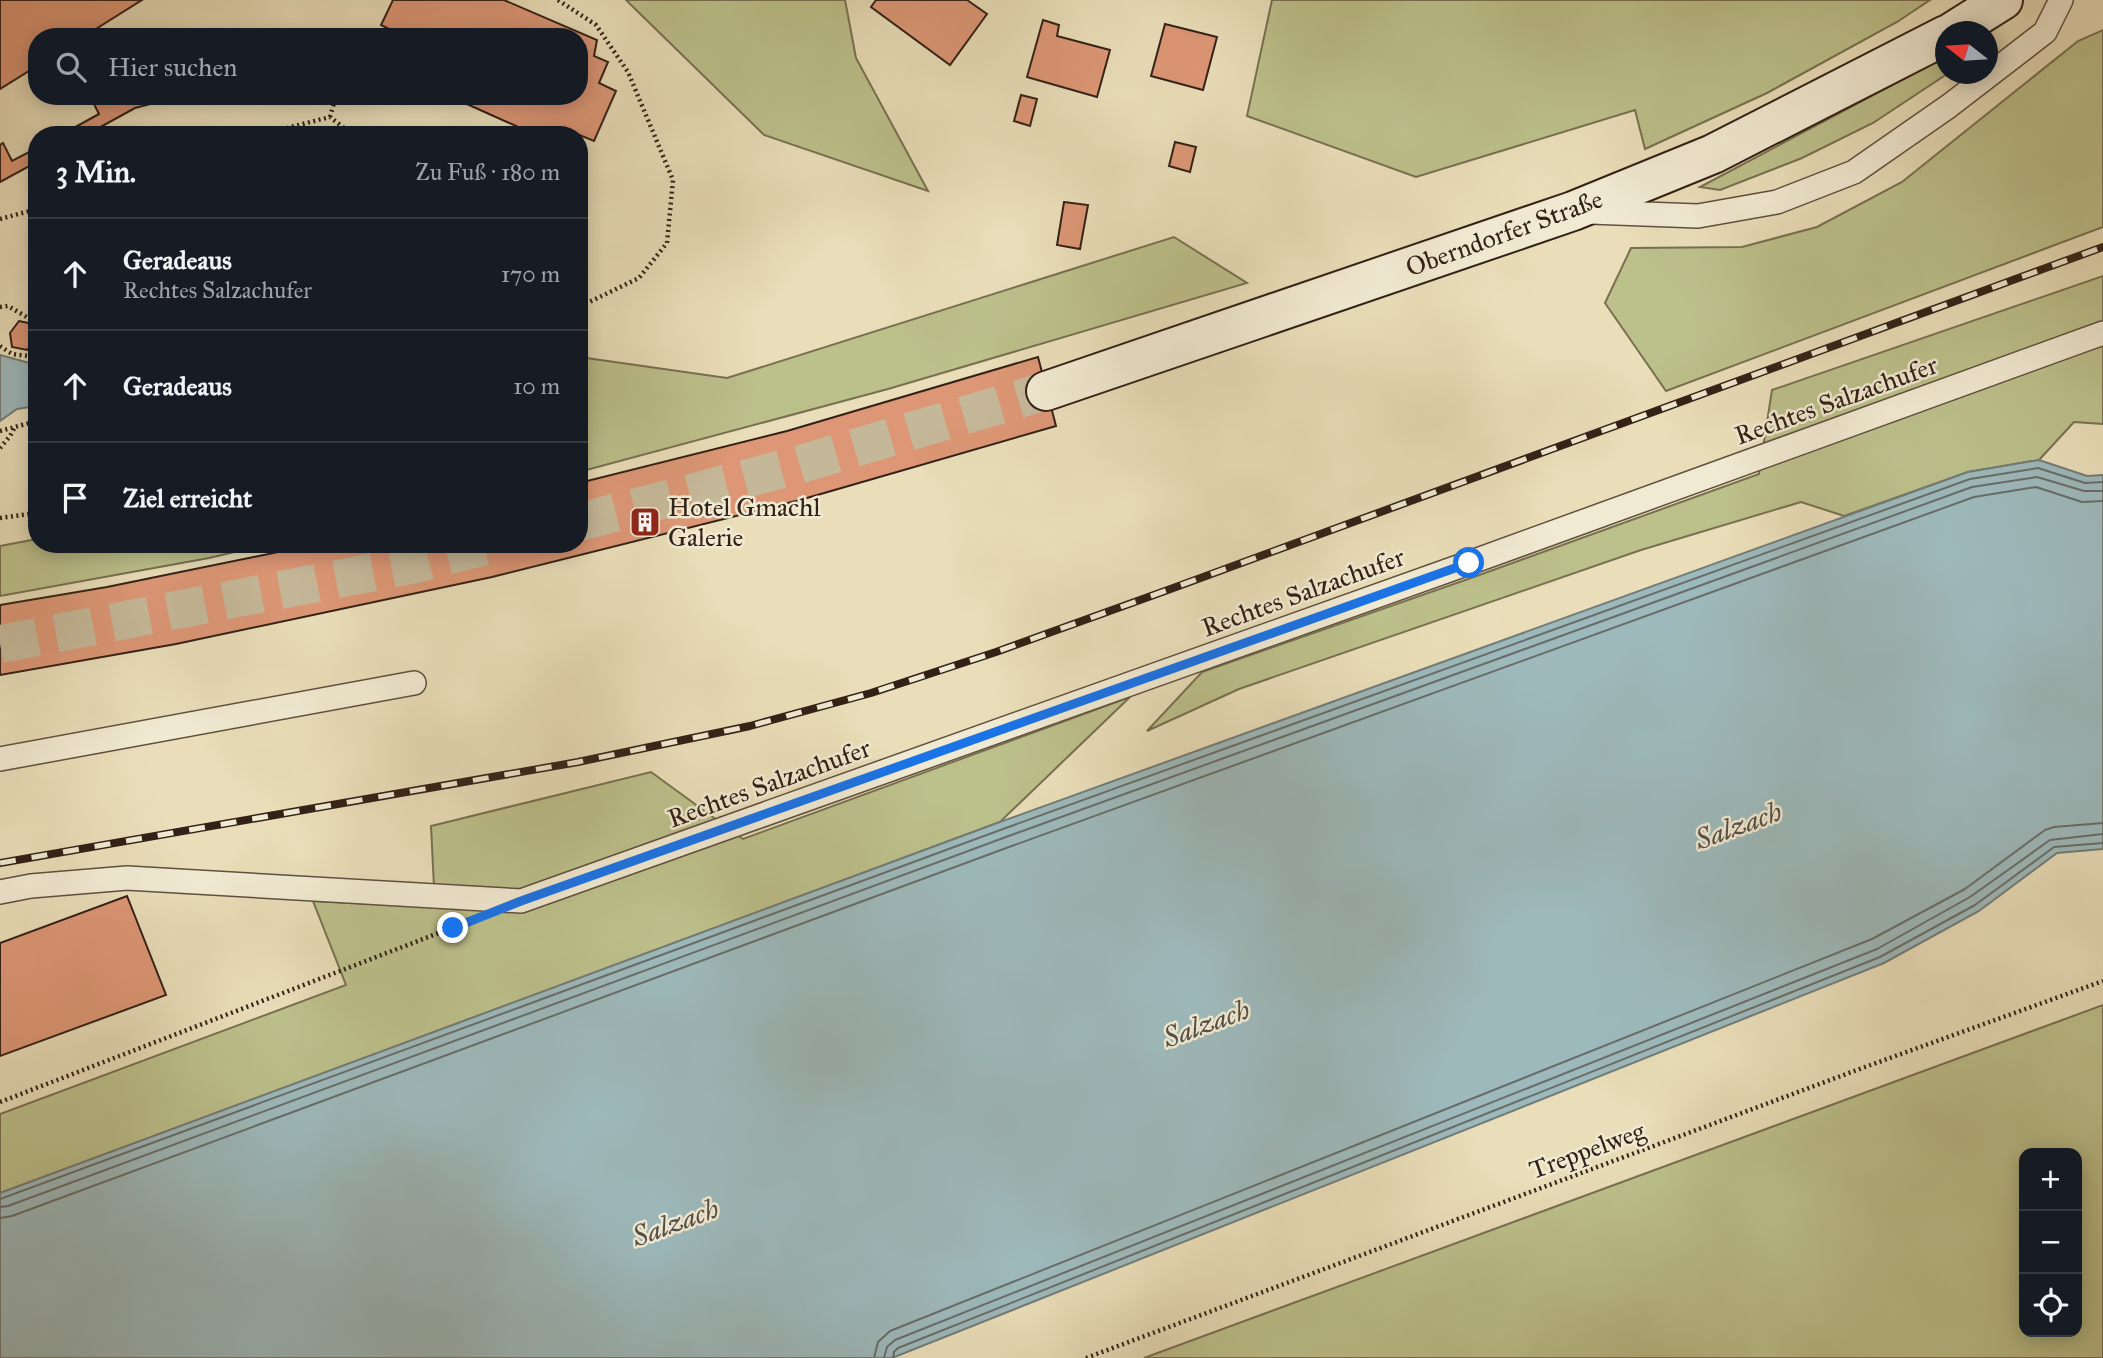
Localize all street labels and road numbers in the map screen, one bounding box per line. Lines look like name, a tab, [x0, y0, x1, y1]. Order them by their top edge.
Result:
street label: Oberndorfer Straße	[1401, 183, 1607, 283]
street label: Rechtes Salzachufer	[1730, 348, 1942, 452]
street label: Rechtes Salzachufer	[1197, 540, 1409, 644]
street label: Rechtes Salzachufer	[663, 731, 875, 835]
street label: Treppelweg	[1525, 1114, 1650, 1186]

